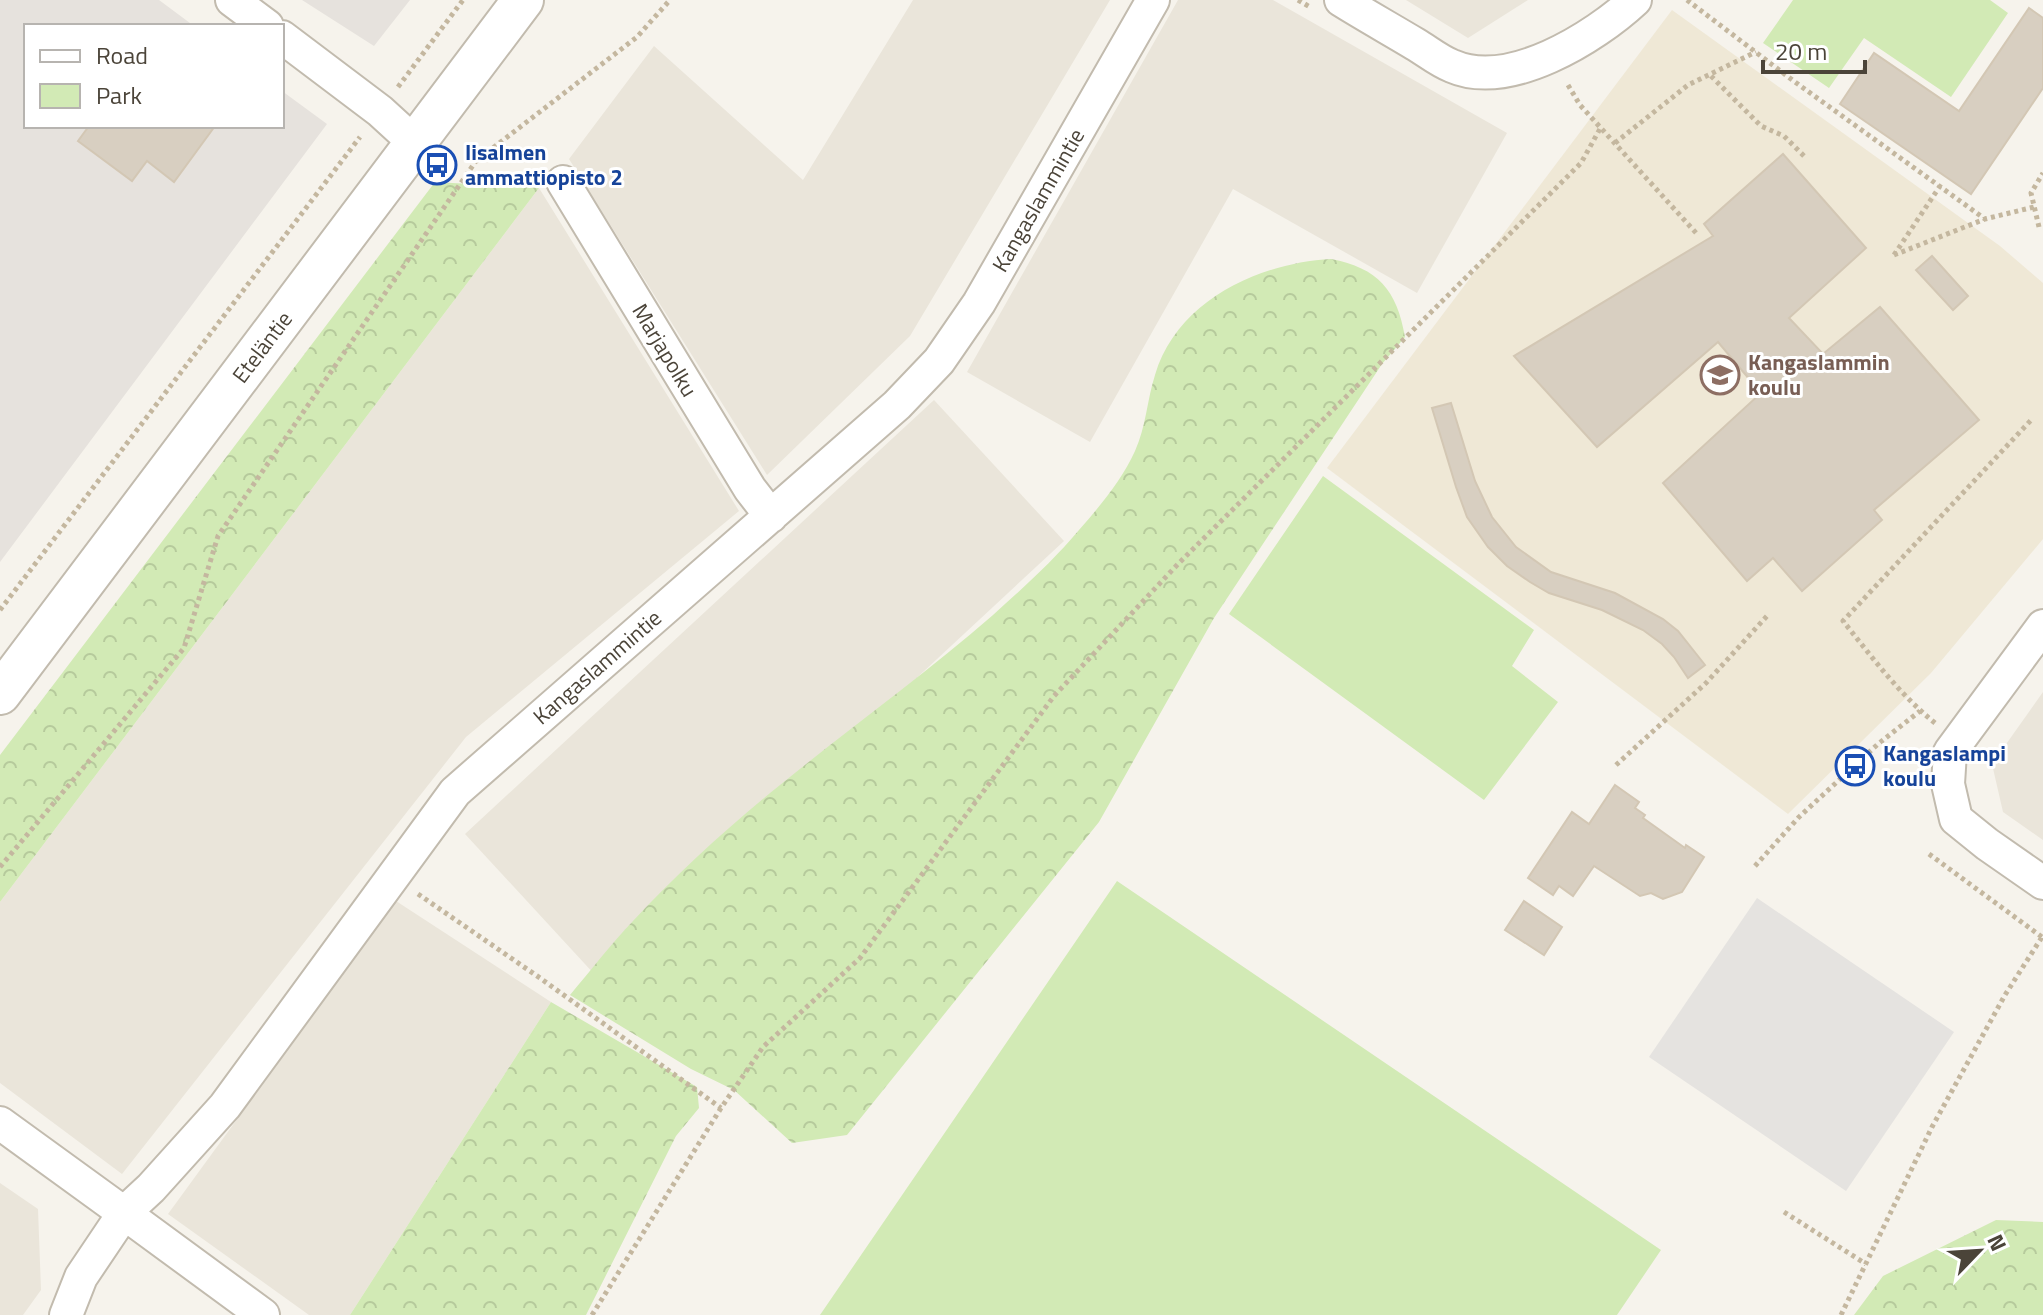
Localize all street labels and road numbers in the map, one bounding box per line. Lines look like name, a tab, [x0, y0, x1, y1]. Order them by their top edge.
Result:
street label: Kangaslammintie	[983, 122, 1093, 278]
street label: Marjapolku	[624, 297, 706, 403]
street label: Eteläntie	[224, 304, 300, 390]
street label: Kangaslammintie	[525, 601, 669, 733]

